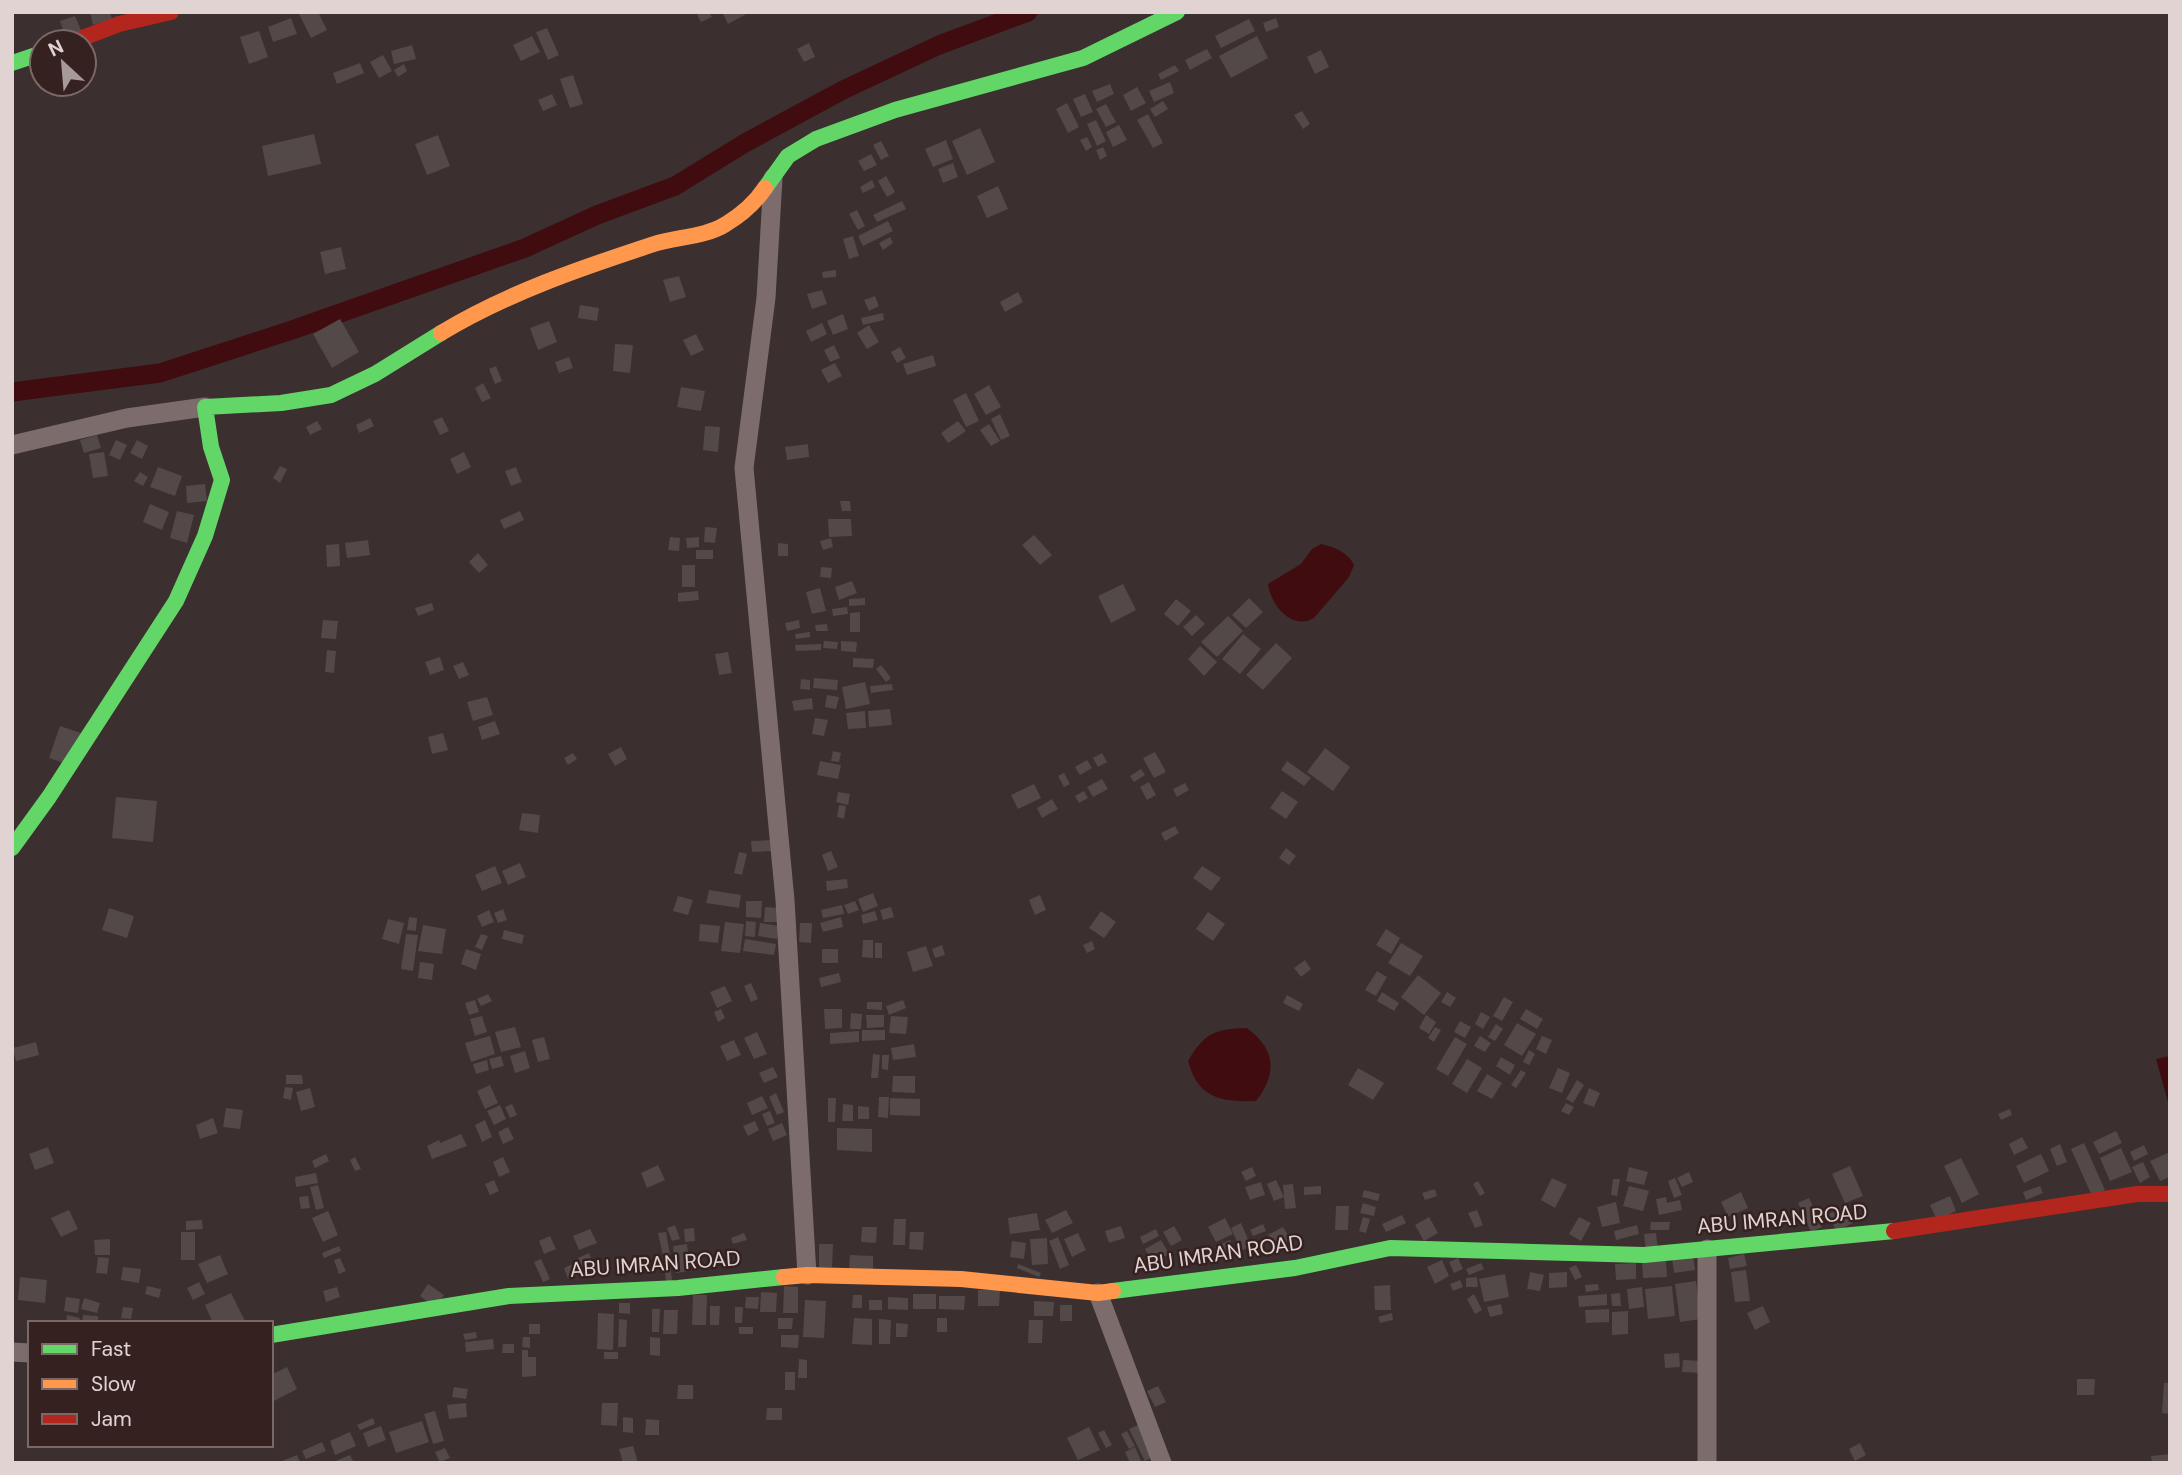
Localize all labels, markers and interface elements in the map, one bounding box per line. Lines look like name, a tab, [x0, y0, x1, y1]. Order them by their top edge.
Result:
north arrow	[28, 28, 98, 98]
text: N	[44, 34, 67, 62]
street label: ABU IMRAN ROAD	[1696, 1198, 1868, 1240]
street label: ABU IMRAN ROAD	[1131, 1228, 1305, 1280]
street label: ABU IMRAN ROAD	[569, 1244, 741, 1284]
legend	[28, 1321, 273, 1447]
text: Fast	[91, 1335, 131, 1363]
text: Slow	[91, 1370, 136, 1398]
text: Jam	[91, 1405, 132, 1433]

